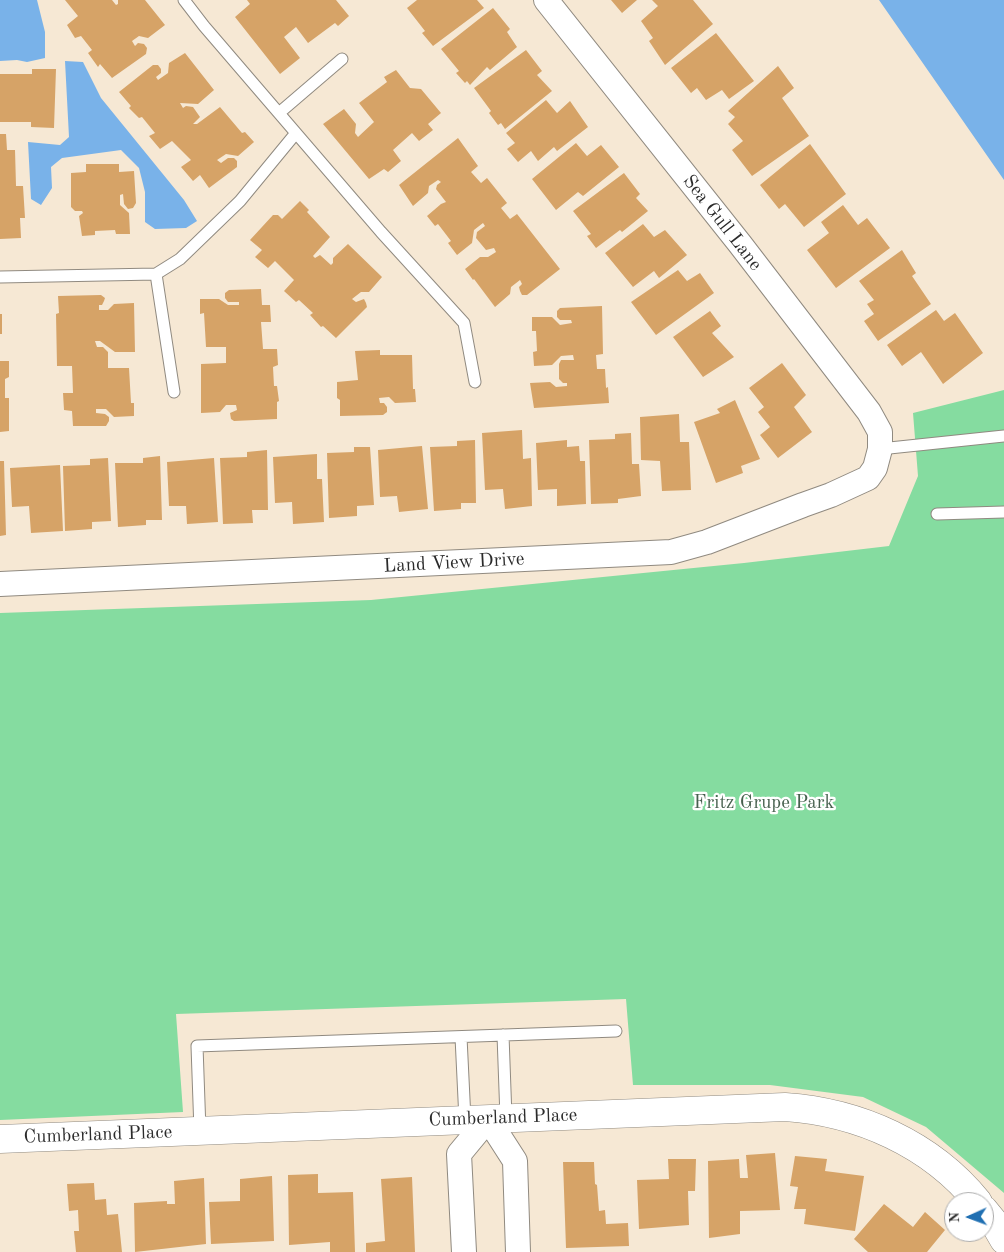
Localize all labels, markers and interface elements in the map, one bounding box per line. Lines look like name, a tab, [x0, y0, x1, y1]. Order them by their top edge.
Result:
street label: Sea Gull Lane	[677, 170, 767, 276]
street label: Land View Drive	[383, 548, 525, 578]
park label: Fritz Grupe Park	[694, 792, 834, 814]
street label: Cumberland Place	[428, 1104, 578, 1132]
street label: Cumberland Place	[23, 1121, 173, 1149]
north arrow	[944, 1192, 994, 1242]
text: N	[948, 1212, 962, 1223]

